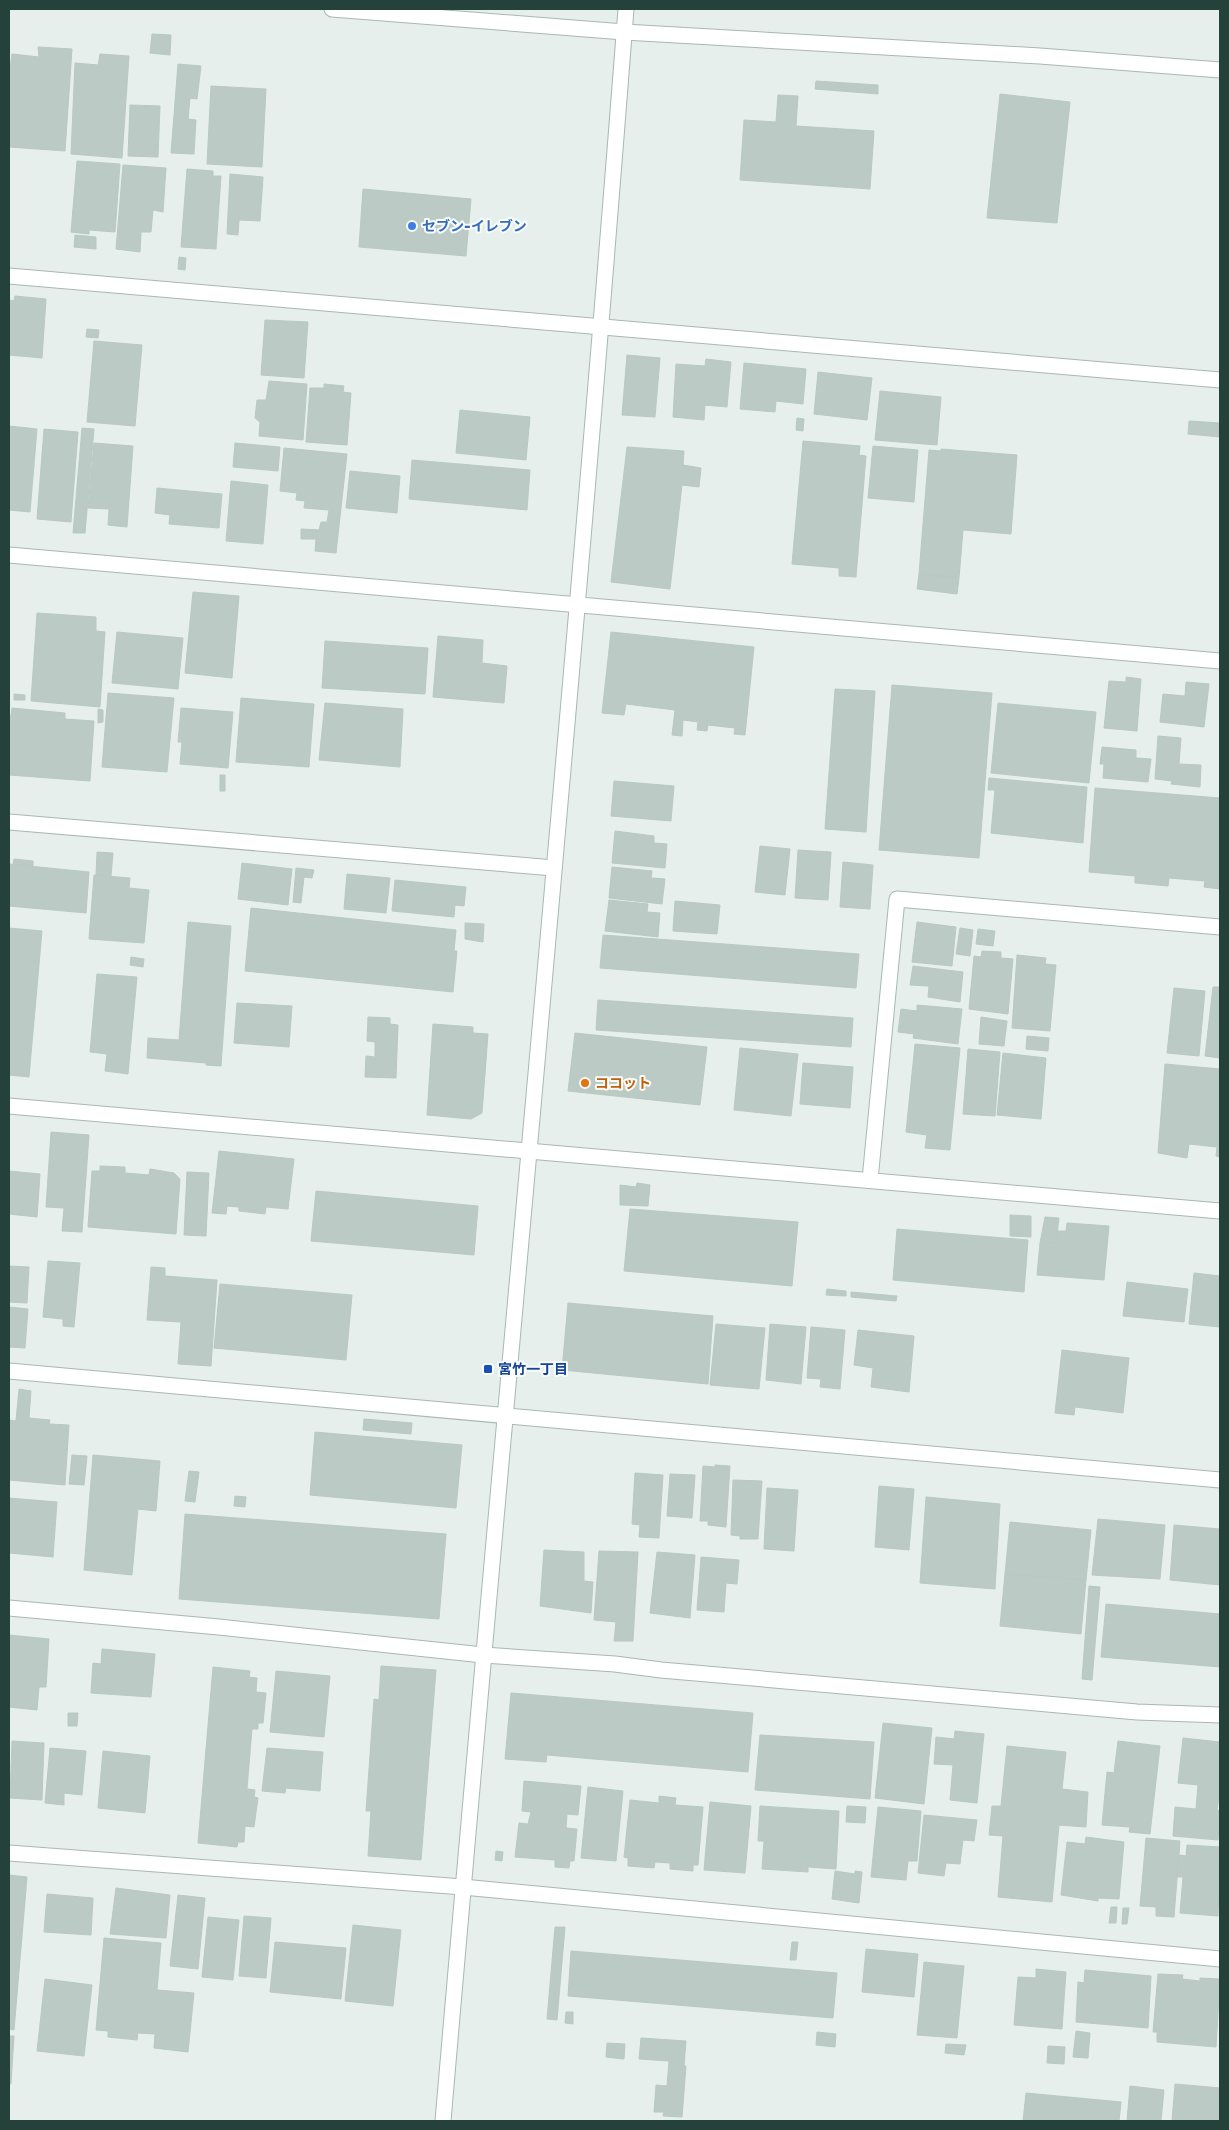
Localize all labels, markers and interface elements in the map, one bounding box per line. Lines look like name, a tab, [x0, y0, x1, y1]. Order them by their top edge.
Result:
place label: セブン-イレブン	[422, 218, 527, 235]
marker: セブン-イレブン	[406, 220, 418, 232]
place label: ココット	[595, 1075, 651, 1092]
marker: ココット	[579, 1077, 591, 1089]
place label: 宮竹一丁目	[498, 1361, 568, 1378]
marker: 宮竹一丁目	[482, 1363, 494, 1375]

